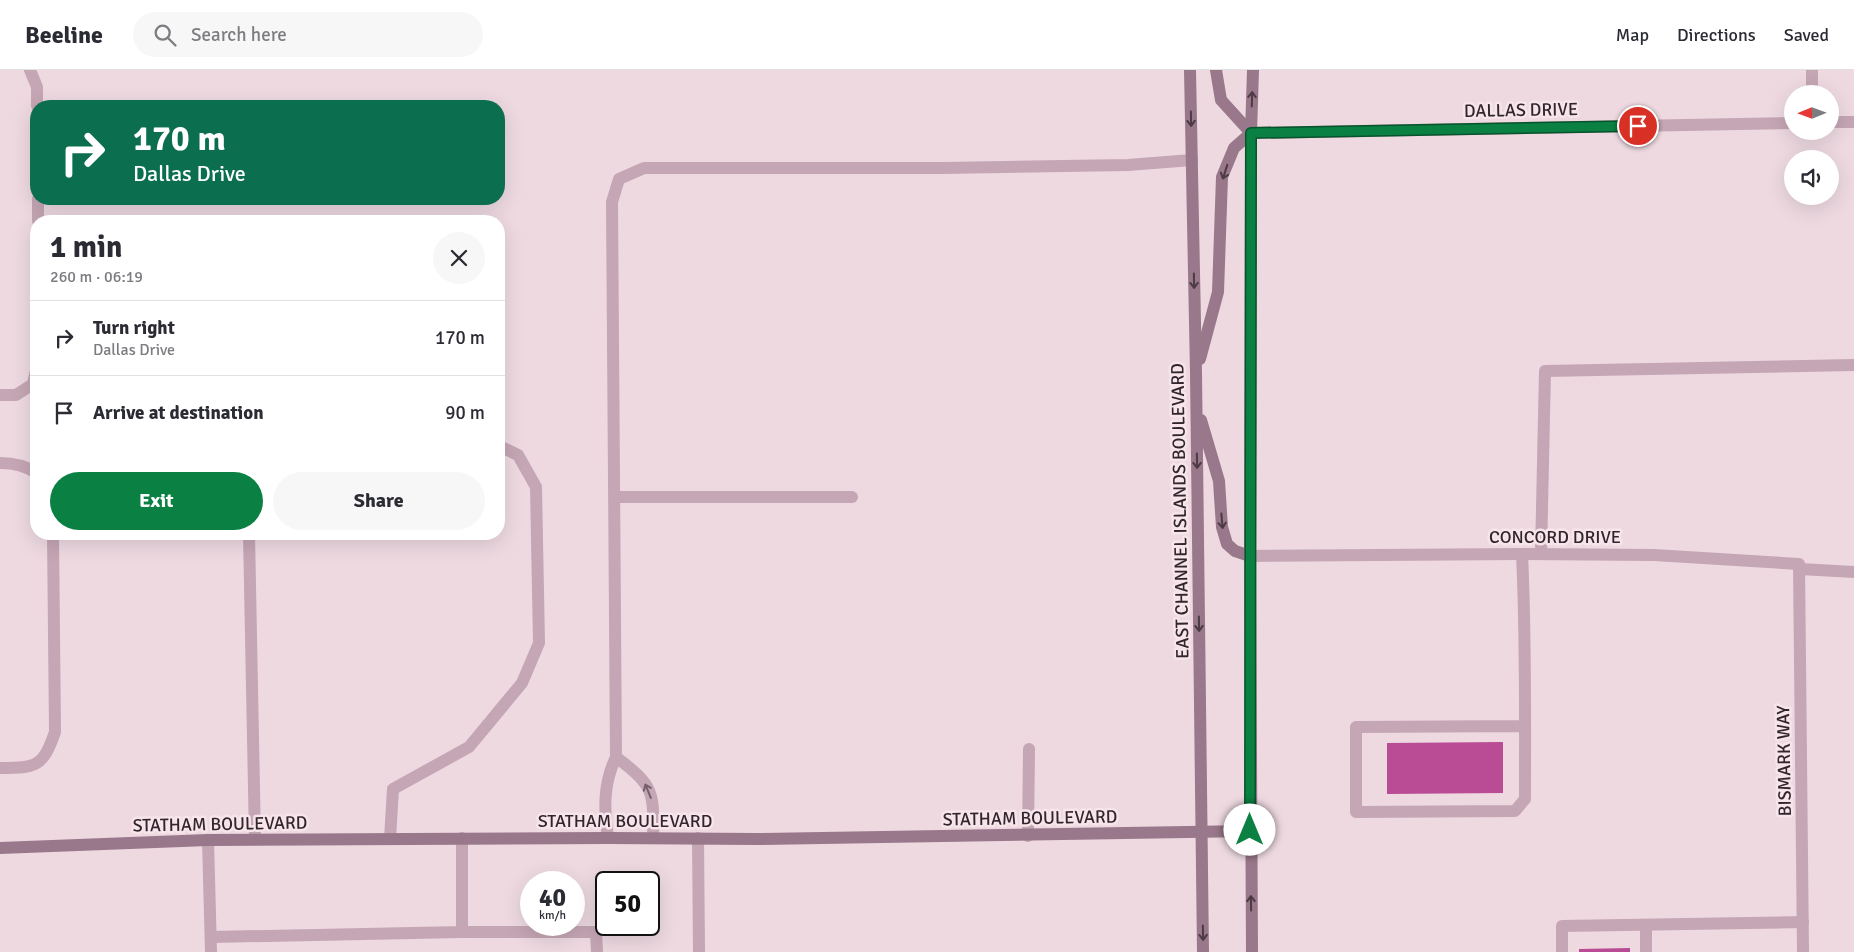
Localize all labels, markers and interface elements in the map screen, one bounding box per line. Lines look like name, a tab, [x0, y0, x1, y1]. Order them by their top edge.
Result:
search box	[133, 12, 483, 57]
text: Beeline	[25, 20, 103, 50]
icon: search	[151, 21, 179, 49]
text: Search here	[191, 23, 287, 47]
text: Map	[1616, 24, 1649, 46]
text: Directions	[1677, 24, 1756, 46]
text: Saved	[1784, 24, 1829, 46]
north arrow	[1784, 85, 1839, 140]
map controls	[1784, 85, 1839, 205]
one-way arrow	[1248, 92, 1257, 108]
street label: DALLAS DRIVE	[1464, 98, 1578, 122]
pin	[1617, 105, 1659, 147]
one-way arrow	[1186, 110, 1196, 126]
icon: arrive	[1624, 112, 1652, 140]
text: 170 m	[133, 117, 226, 160]
icon: right	[50, 120, 115, 185]
button: sound	[1784, 150, 1839, 205]
text: Dallas Drive	[133, 160, 246, 187]
one-way arrow	[1220, 164, 1229, 179]
text: 1 min	[50, 229, 122, 266]
button: close	[433, 232, 485, 284]
text: 260 m · 06:19	[50, 267, 143, 287]
one-way arrow	[1190, 273, 1199, 289]
text: Turn right	[93, 316, 175, 340]
icon: right	[50, 324, 78, 352]
text: 170 m	[435, 326, 485, 350]
text: Dallas Drive	[93, 340, 175, 360]
street label: EAST CHANNEL ISLANDS BOULEVARD	[1166, 363, 1194, 659]
icon: arrive	[50, 399, 78, 427]
text: Arrive at destination	[93, 401, 264, 425]
text: 90 m	[445, 401, 485, 425]
one-way arrow	[1192, 452, 1202, 469]
button: Exit	[50, 472, 263, 530]
button: Share	[273, 472, 485, 530]
one-way arrow	[1217, 512, 1227, 528]
street label: CONCORD DRIVE	[1489, 526, 1621, 548]
one-way arrow	[1194, 615, 1204, 631]
street label: BISMARK WAY	[1772, 705, 1796, 817]
one-way arrow	[643, 784, 653, 799]
position arrow	[1223, 803, 1275, 855]
street label: STATHAM BOULEVARD	[942, 805, 1118, 831]
street label: STATHAM BOULEVARD	[538, 810, 712, 832]
street label: STATHAM BOULEVARD	[132, 811, 308, 837]
speed limit sign: 50	[595, 871, 660, 936]
text: 40	[539, 882, 566, 913]
one-way arrow	[1246, 896, 1256, 912]
text: km/h	[539, 908, 566, 923]
one-way arrow	[1198, 924, 1208, 941]

